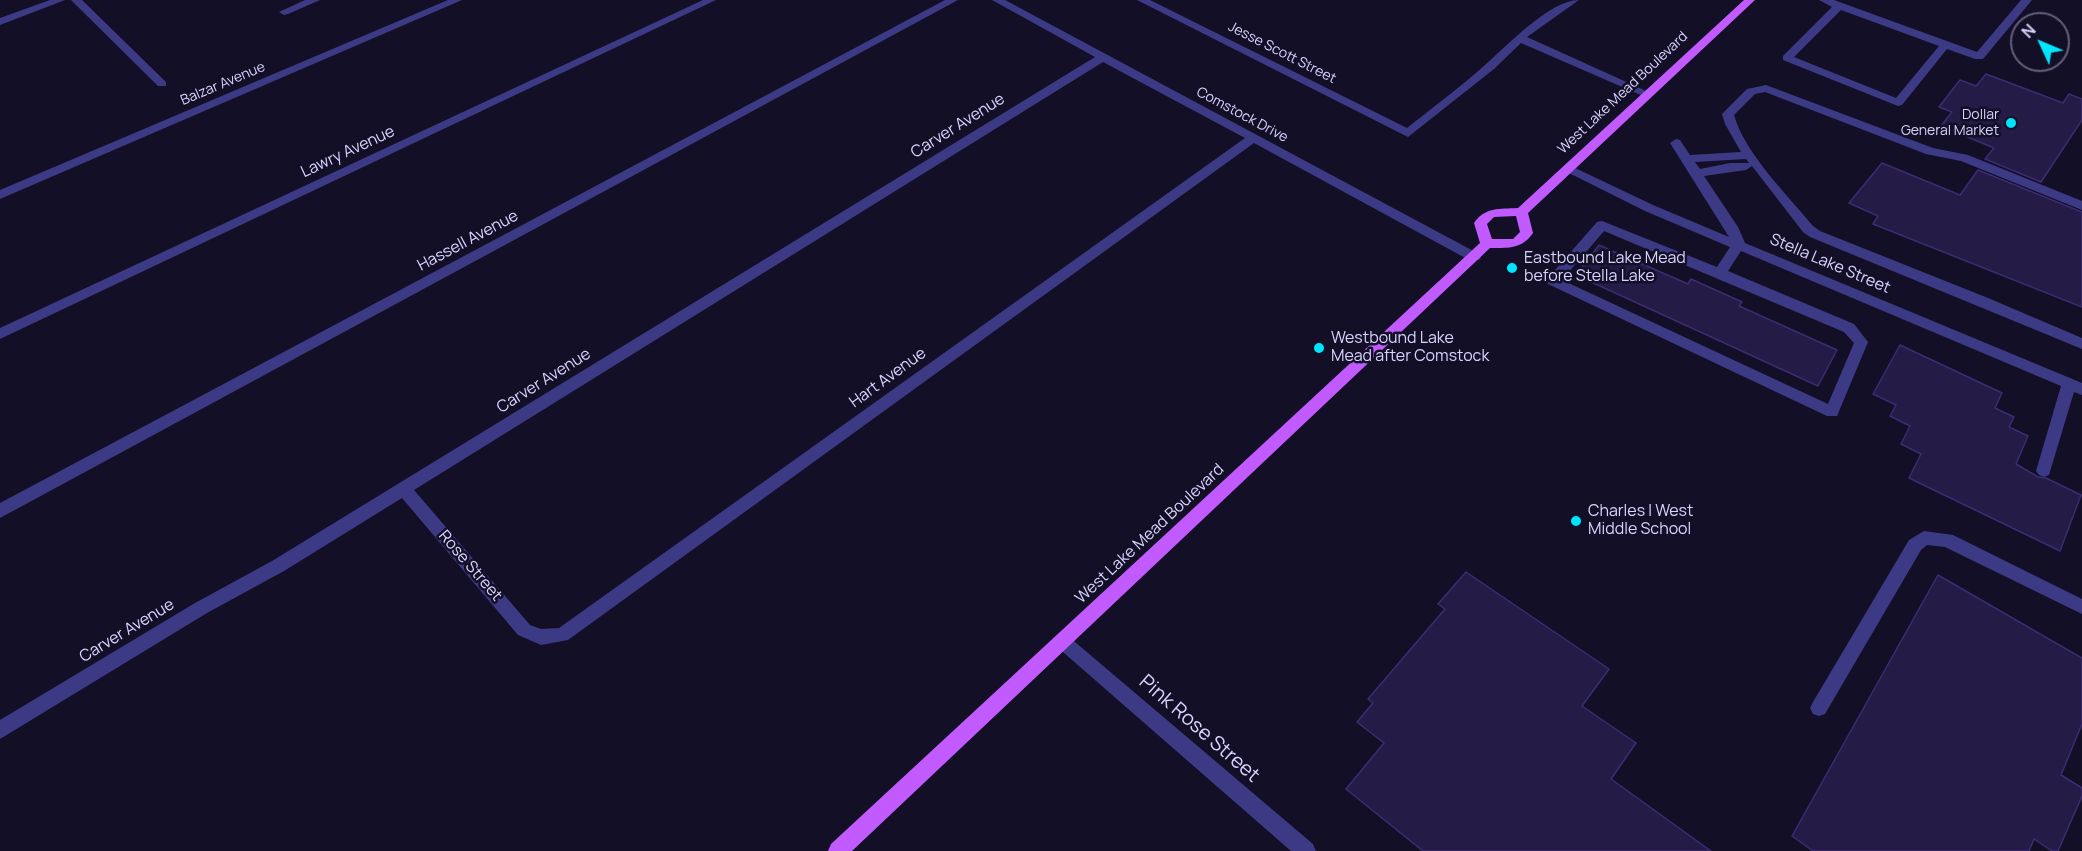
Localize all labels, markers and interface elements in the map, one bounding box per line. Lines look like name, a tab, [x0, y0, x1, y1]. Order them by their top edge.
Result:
north arrow	[2010, 12, 2070, 72]
street label: Jesse Scott Street	[1225, 18, 1339, 88]
text: N	[2017, 19, 2040, 43]
street label: West Lake Mead Boulevard	[1555, 28, 1691, 158]
street label: Balzar Avenue	[178, 59, 268, 109]
street label: Comstock Drive	[1193, 84, 1291, 146]
street label: Carver Avenue	[908, 90, 1008, 162]
place label: Dollar General Market	[1901, 107, 1999, 140]
marker: Dollar General Market	[2004, 116, 2018, 130]
street label: Lawry Avenue	[298, 122, 398, 182]
street label: Hassell Avenue	[414, 206, 522, 276]
street label: Stella Lake Street	[1767, 230, 1893, 298]
place label: Eastbound Lake Mead before Stella Lake	[1524, 249, 1686, 287]
marker: Eastbound Lake Mead before Stella Lake	[1505, 261, 1519, 275]
place label: Westbound Lake Mead after Comstock	[1331, 329, 1489, 367]
marker: Westbound Lake Mead after Comstock	[1312, 341, 1326, 355]
street label: Hart Avenue	[846, 344, 930, 412]
street label: Carver Avenue	[494, 345, 594, 417]
street label: West Lake Mead Boulevard	[1072, 460, 1228, 608]
place label: Charles I West Middle School	[1588, 502, 1693, 540]
marker: Charles I West Middle School	[1569, 514, 1583, 528]
street label: Rose Street	[434, 527, 506, 605]
street label: Carver Avenue	[76, 595, 178, 667]
street label: Pink Rose Street	[1134, 670, 1264, 788]

